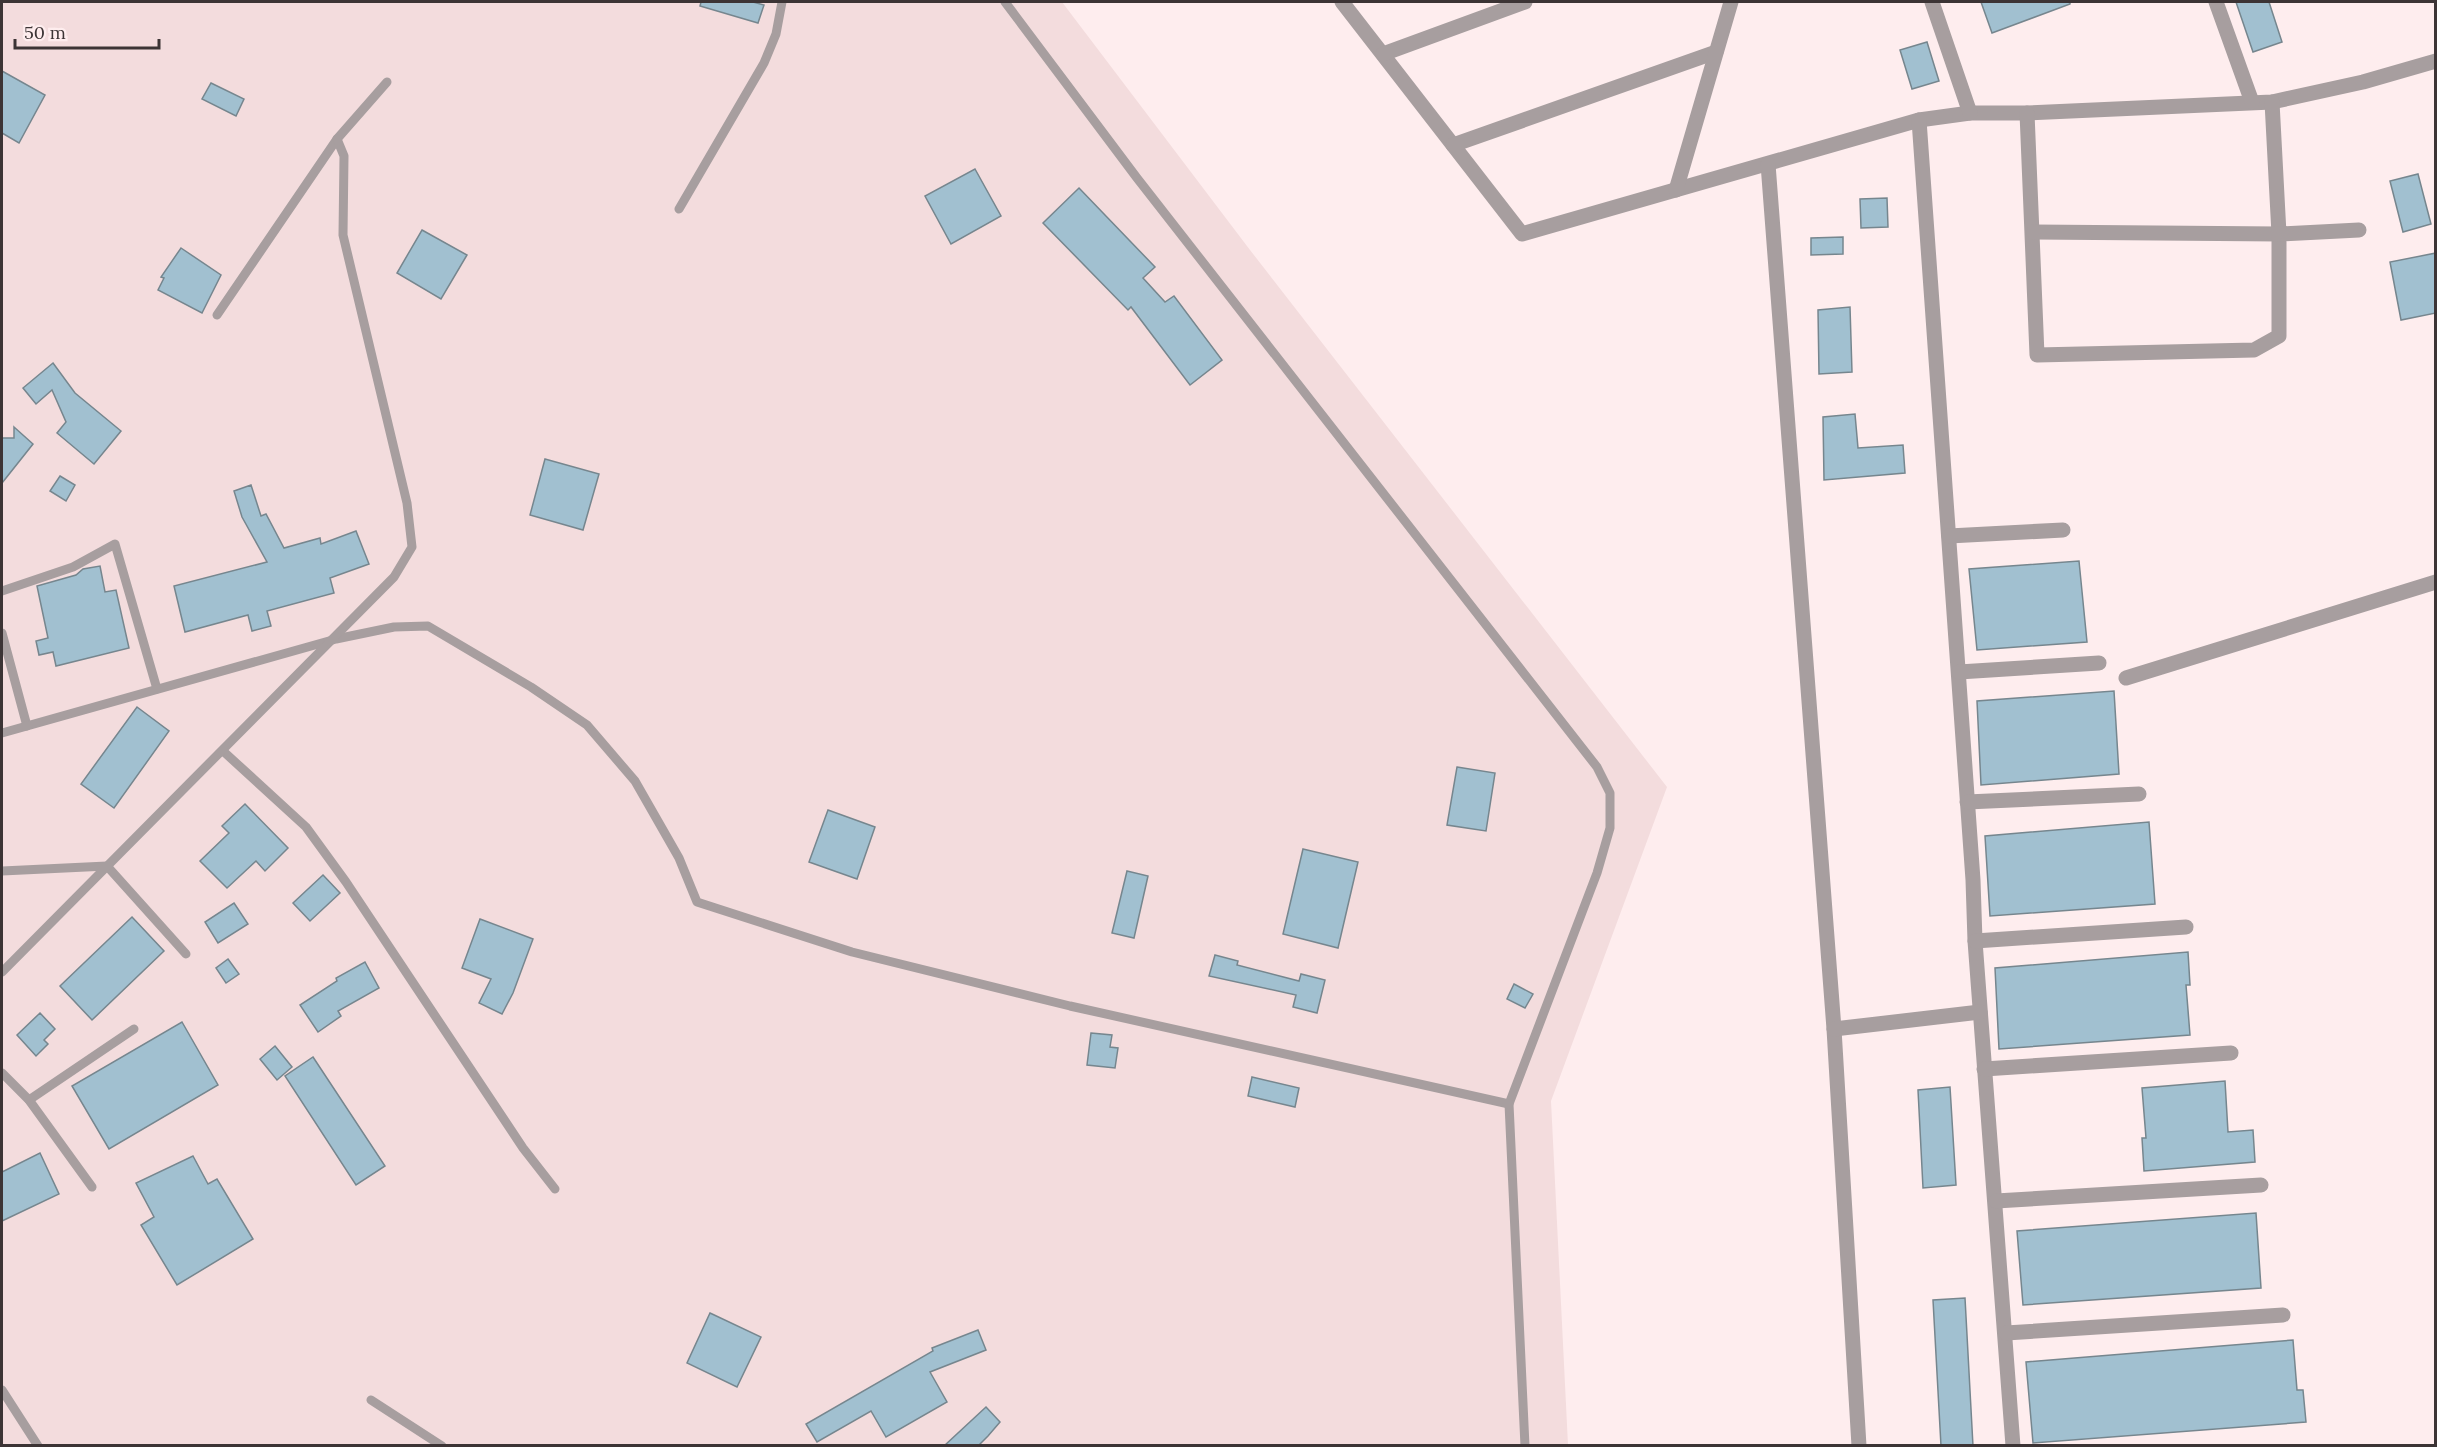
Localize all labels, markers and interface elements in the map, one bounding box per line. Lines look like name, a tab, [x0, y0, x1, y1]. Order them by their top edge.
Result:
scale bar	[15, 12, 159, 50]
text: 50 m	[24, 21, 66, 44]

